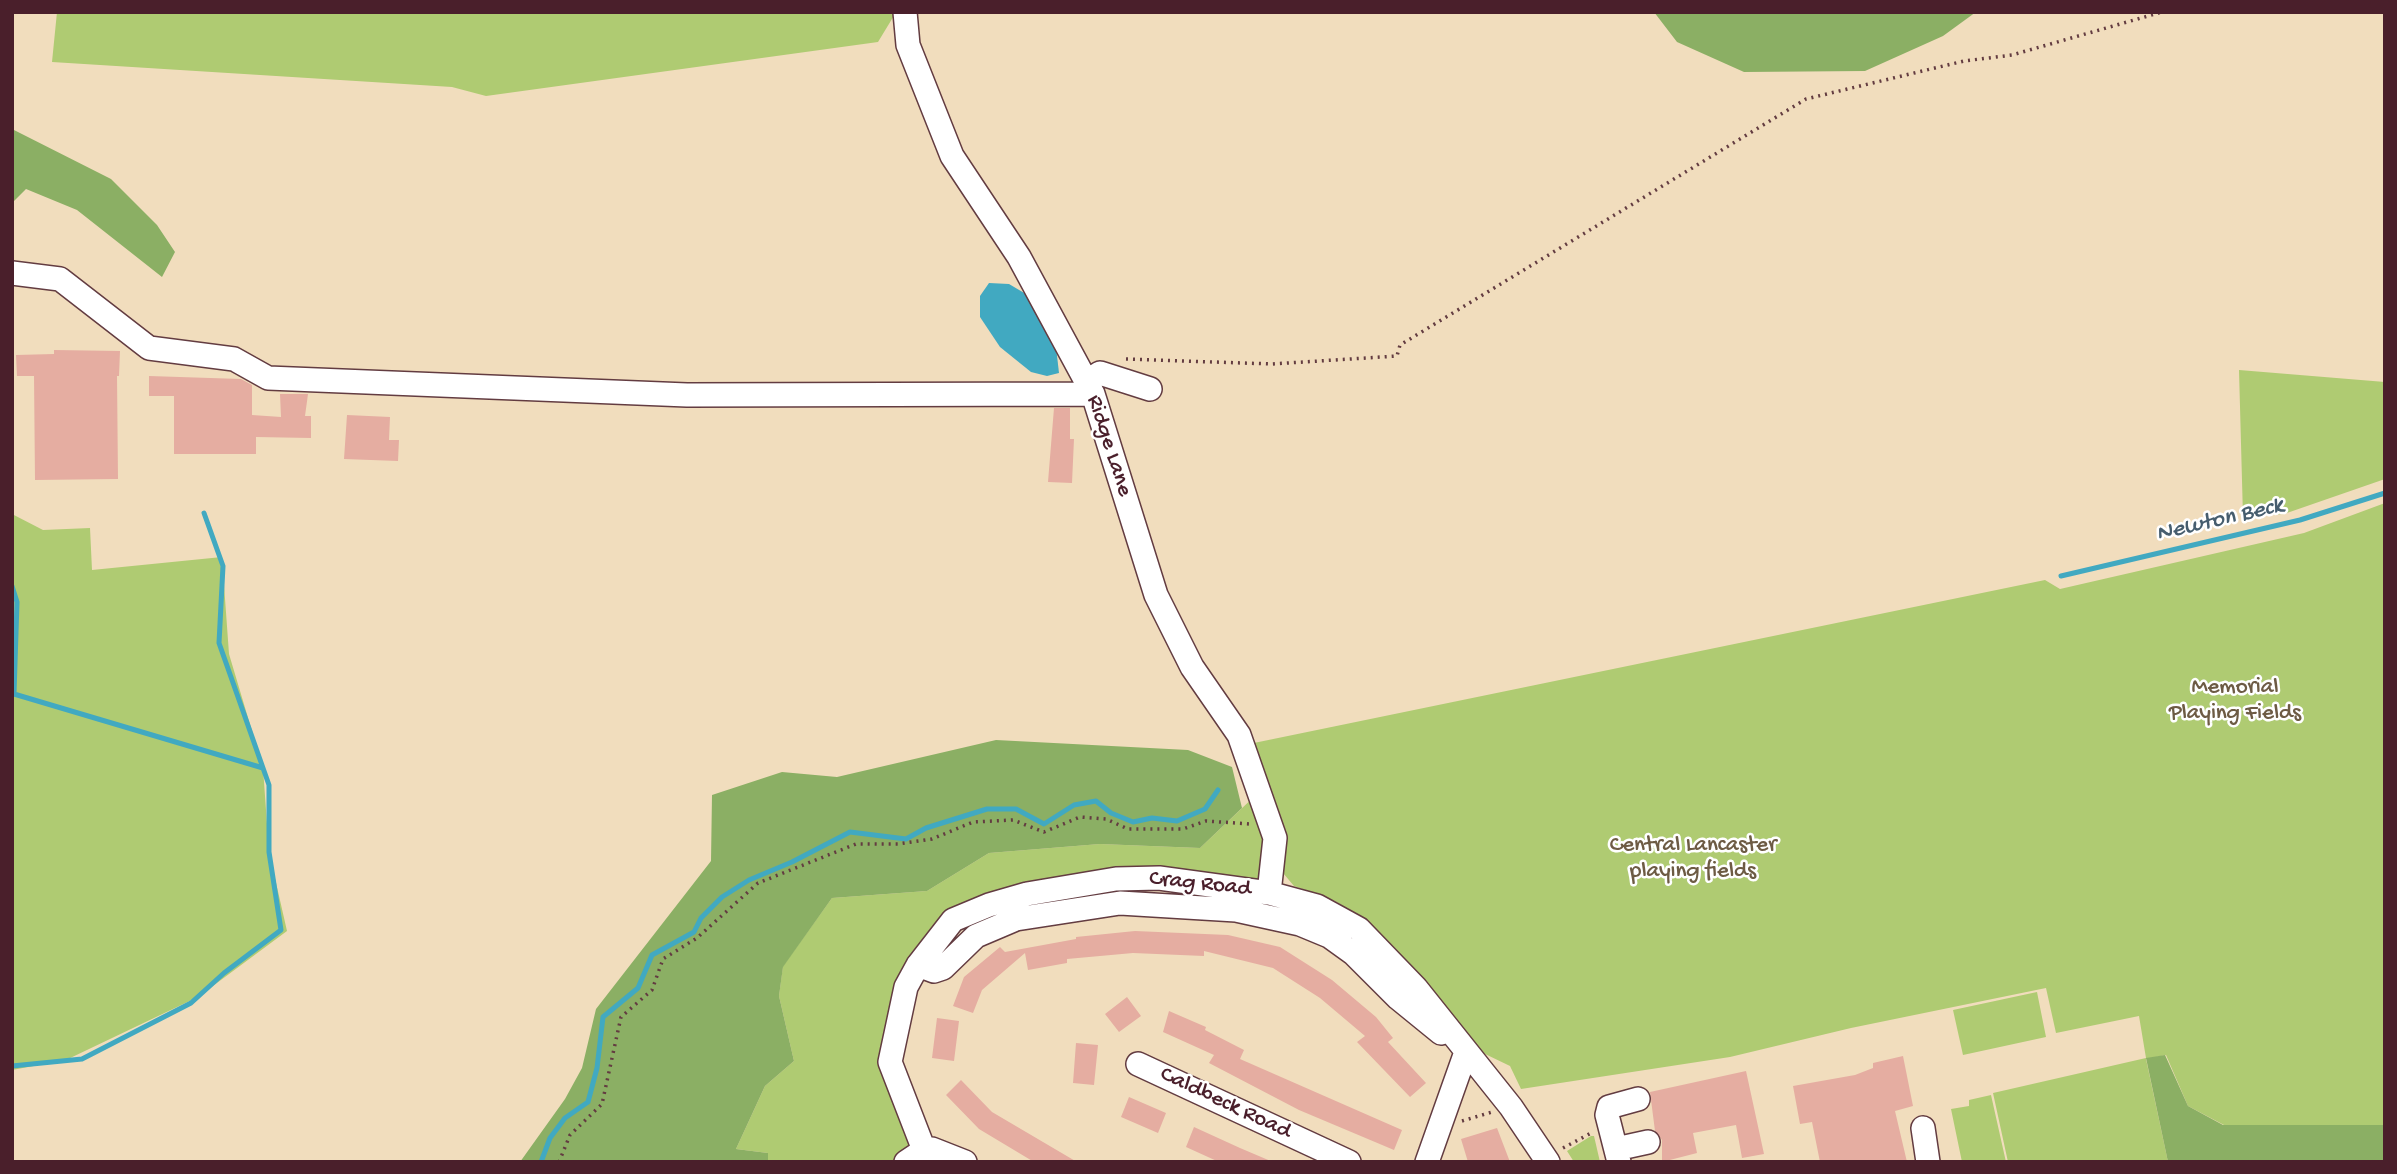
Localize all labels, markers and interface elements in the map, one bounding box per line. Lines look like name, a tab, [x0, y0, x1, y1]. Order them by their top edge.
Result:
street label: Ridge Lane	[1079, 392, 1137, 500]
water label: Newton Beck	[2154, 492, 2286, 550]
park label: Memorial Playing Fields	[2169, 674, 2301, 728]
park label: Central Lancaster playing fields	[1610, 832, 1776, 886]
street label: Crag Road	[1148, 866, 1252, 904]
street label: Caldbeck Road	[1155, 1062, 1295, 1146]

